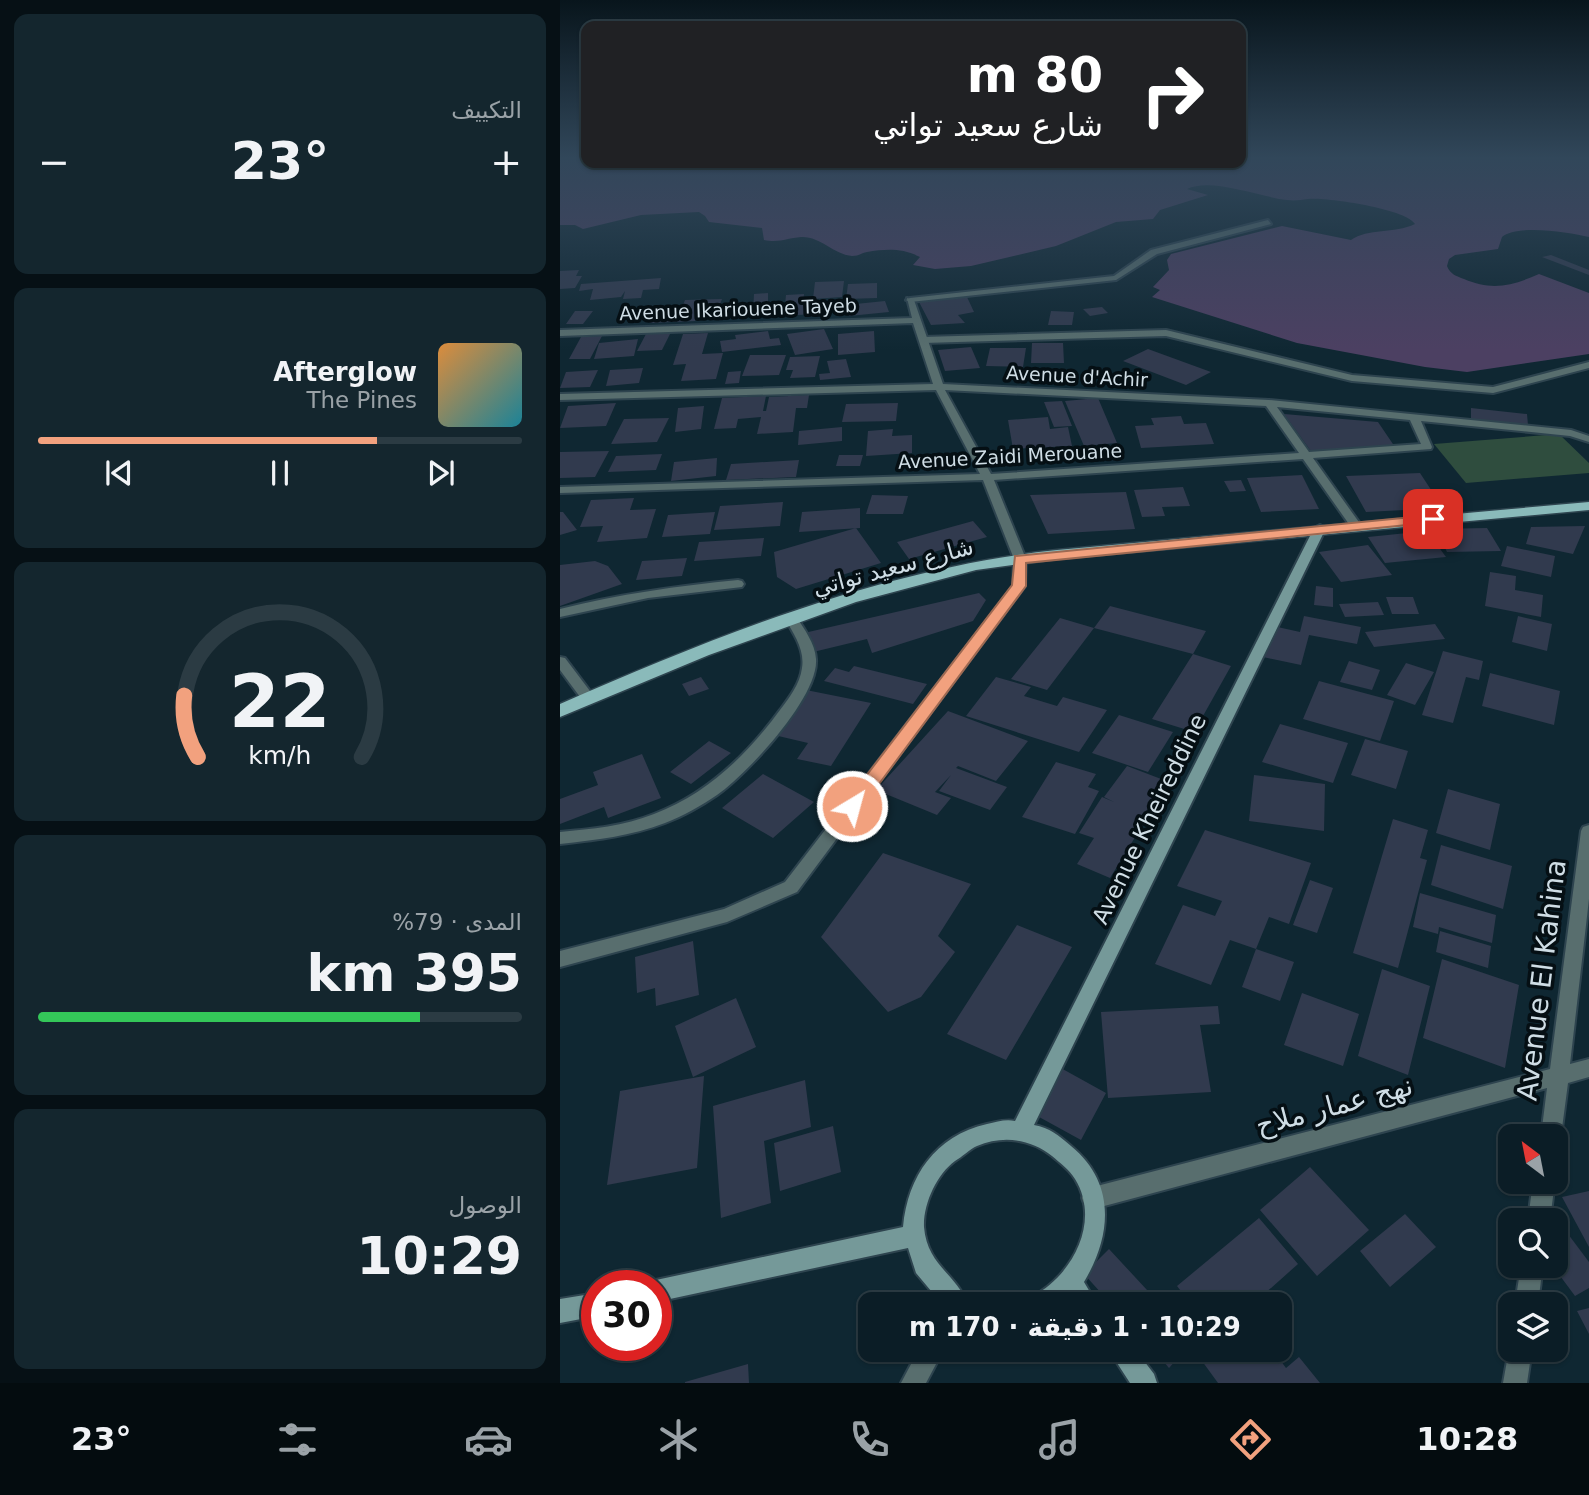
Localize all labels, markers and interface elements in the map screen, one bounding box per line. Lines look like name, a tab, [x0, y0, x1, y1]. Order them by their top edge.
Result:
text: 80 m	[967, 47, 1103, 104]
icon: right	[1127, 49, 1218, 140]
text: التكييف	[451, 97, 522, 123]
text: شارع سعيد تواتي	[873, 106, 1103, 144]
text: 23°	[231, 131, 329, 191]
text: −	[38, 140, 70, 184]
text: +	[490, 140, 522, 184]
street label: Avenue Ikariouene Tayeb	[619, 294, 857, 324]
text: Afterglow	[273, 357, 417, 387]
street label: Avenue d'Achir	[1005, 361, 1149, 391]
text: The Pines	[306, 387, 417, 413]
street label: Avenue Zaidi Merouane	[897, 439, 1123, 473]
icon: previous	[100, 454, 138, 492]
icon: pause	[261, 454, 299, 492]
icon: next	[422, 454, 460, 492]
pin	[1403, 489, 1463, 549]
icon: arrive	[1414, 500, 1452, 538]
street label: شارع سعيد تواتي	[810, 533, 976, 602]
text: 22	[229, 660, 331, 745]
street label: Avenue Kheireddine	[1087, 710, 1211, 928]
text: km/h	[248, 741, 312, 770]
position arrow	[815, 769, 889, 843]
street label: Avenue El Kahina	[1510, 858, 1573, 1103]
text: المدى · 79%	[392, 909, 522, 935]
text: 395 km	[307, 943, 522, 1003]
street label: نهج عمار ملاح	[1252, 1069, 1416, 1142]
north arrow	[1498, 1124, 1568, 1194]
map controls	[1498, 1124, 1568, 1362]
text: الوصول	[449, 1192, 522, 1218]
button: search	[1498, 1208, 1568, 1278]
text: 10:29	[356, 1226, 522, 1286]
speed limit sign: 30	[581, 1270, 672, 1361]
button: layers	[1498, 1292, 1568, 1362]
text: 10:29 · 1 دقيقة · 170 m	[909, 1312, 1241, 1342]
icon: filters	[273, 1415, 322, 1464]
icon: car	[464, 1415, 513, 1464]
icon: climate	[654, 1415, 703, 1464]
icon: phone	[845, 1415, 894, 1464]
icon: music	[1035, 1415, 1084, 1464]
icon: directions	[1226, 1415, 1275, 1464]
text: 23°	[71, 1420, 131, 1458]
text: 10:28	[1416, 1420, 1518, 1458]

